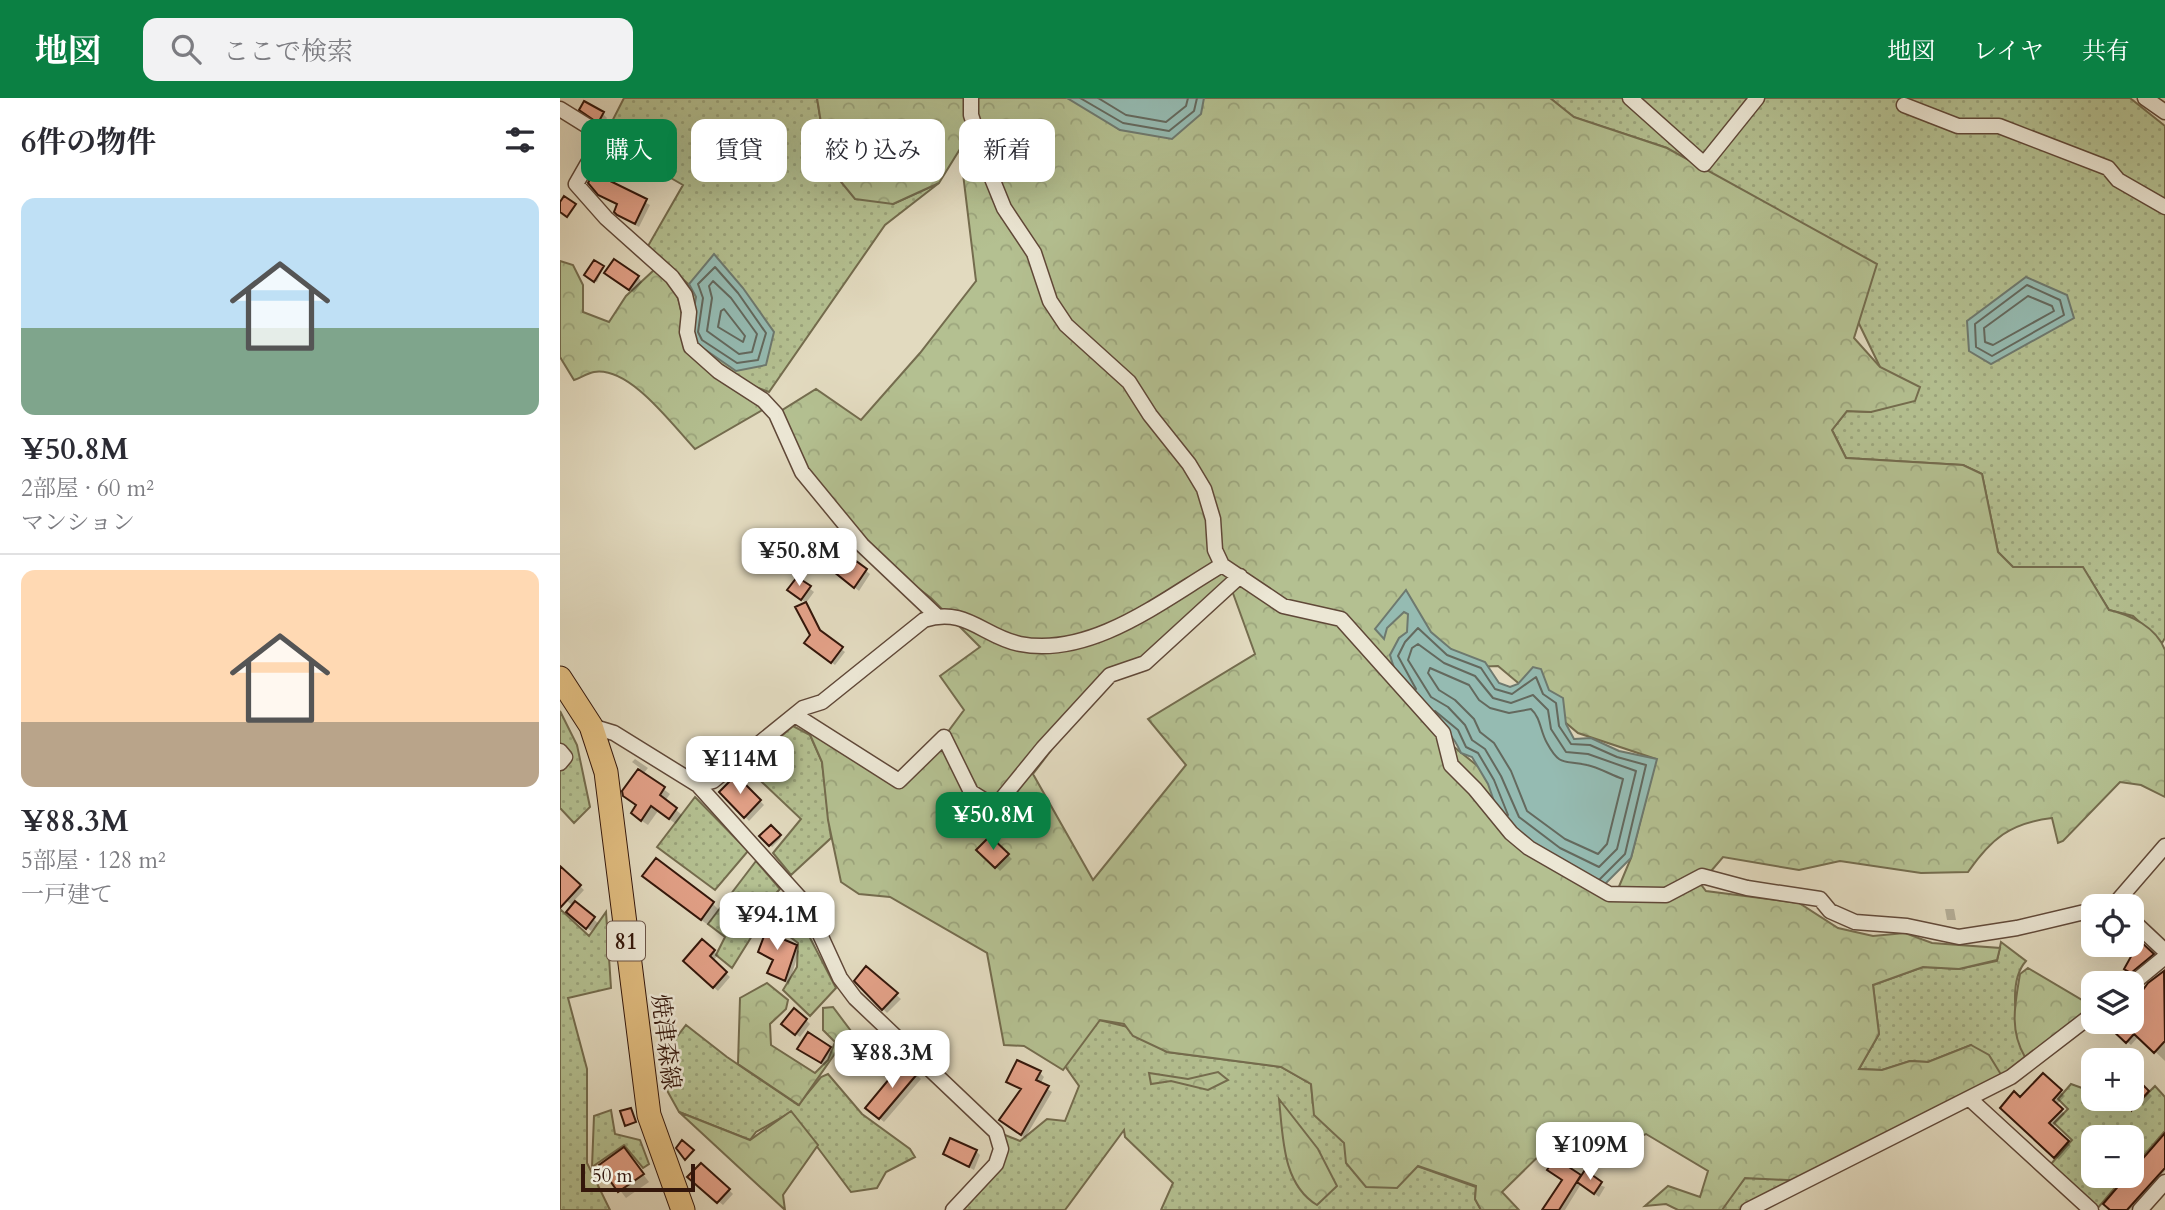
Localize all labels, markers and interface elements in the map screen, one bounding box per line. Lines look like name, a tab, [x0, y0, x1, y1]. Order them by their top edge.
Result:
search box	[143, 18, 633, 81]
text: 地図	[35, 29, 101, 74]
icon: search	[167, 30, 205, 68]
text: ここで検索	[223, 34, 353, 69]
text: 地図	[1887, 35, 1935, 68]
text: レイヤ	[1973, 35, 2044, 68]
text: 共有	[2082, 35, 2130, 68]
chip: 購入	[581, 119, 677, 182]
chip: 賃貸	[691, 119, 787, 182]
chip: 絞り込み	[801, 119, 945, 182]
chip: 新着	[959, 119, 1055, 182]
icon: filters	[501, 121, 539, 159]
text: 6件の物件	[21, 122, 156, 163]
icon: home	[217, 243, 343, 369]
text: ¥50.8M	[21, 429, 129, 470]
text: 2部屋 · 60 m²	[21, 473, 154, 504]
text: マンション	[21, 507, 135, 538]
pin: ¥50.8M	[742, 528, 856, 588]
text: ¥50.8M	[758, 535, 840, 566]
icon: home	[217, 615, 343, 741]
pin: ¥114M	[691, 736, 789, 796]
text: ¥114M	[702, 743, 778, 774]
pin: ¥50.8M	[936, 792, 1050, 852]
text: ¥50.8M	[952, 799, 1034, 830]
text: ¥88.3M	[21, 801, 129, 842]
text: 5部屋 · 128 m²	[21, 845, 166, 876]
text: 一戸建て	[21, 879, 113, 910]
pin: ¥94.1M	[720, 892, 834, 952]
map controls	[2081, 894, 2144, 1188]
button: locate	[2081, 894, 2144, 957]
text: ¥94.1M	[736, 899, 818, 930]
road number: 81	[607, 922, 645, 960]
button: layers	[2081, 971, 2144, 1034]
street label: 焼津森線	[643, 992, 688, 1092]
pin: ¥88.3M	[835, 1030, 949, 1090]
text: ¥88.3M	[851, 1037, 933, 1068]
button: +	[2081, 1048, 2144, 1111]
pin: ¥109M	[1541, 1122, 1639, 1182]
button: −	[2081, 1125, 2144, 1188]
text: ¥109M	[1552, 1129, 1628, 1160]
scale bar	[581, 1161, 695, 1193]
text: 50 m	[592, 1163, 633, 1189]

